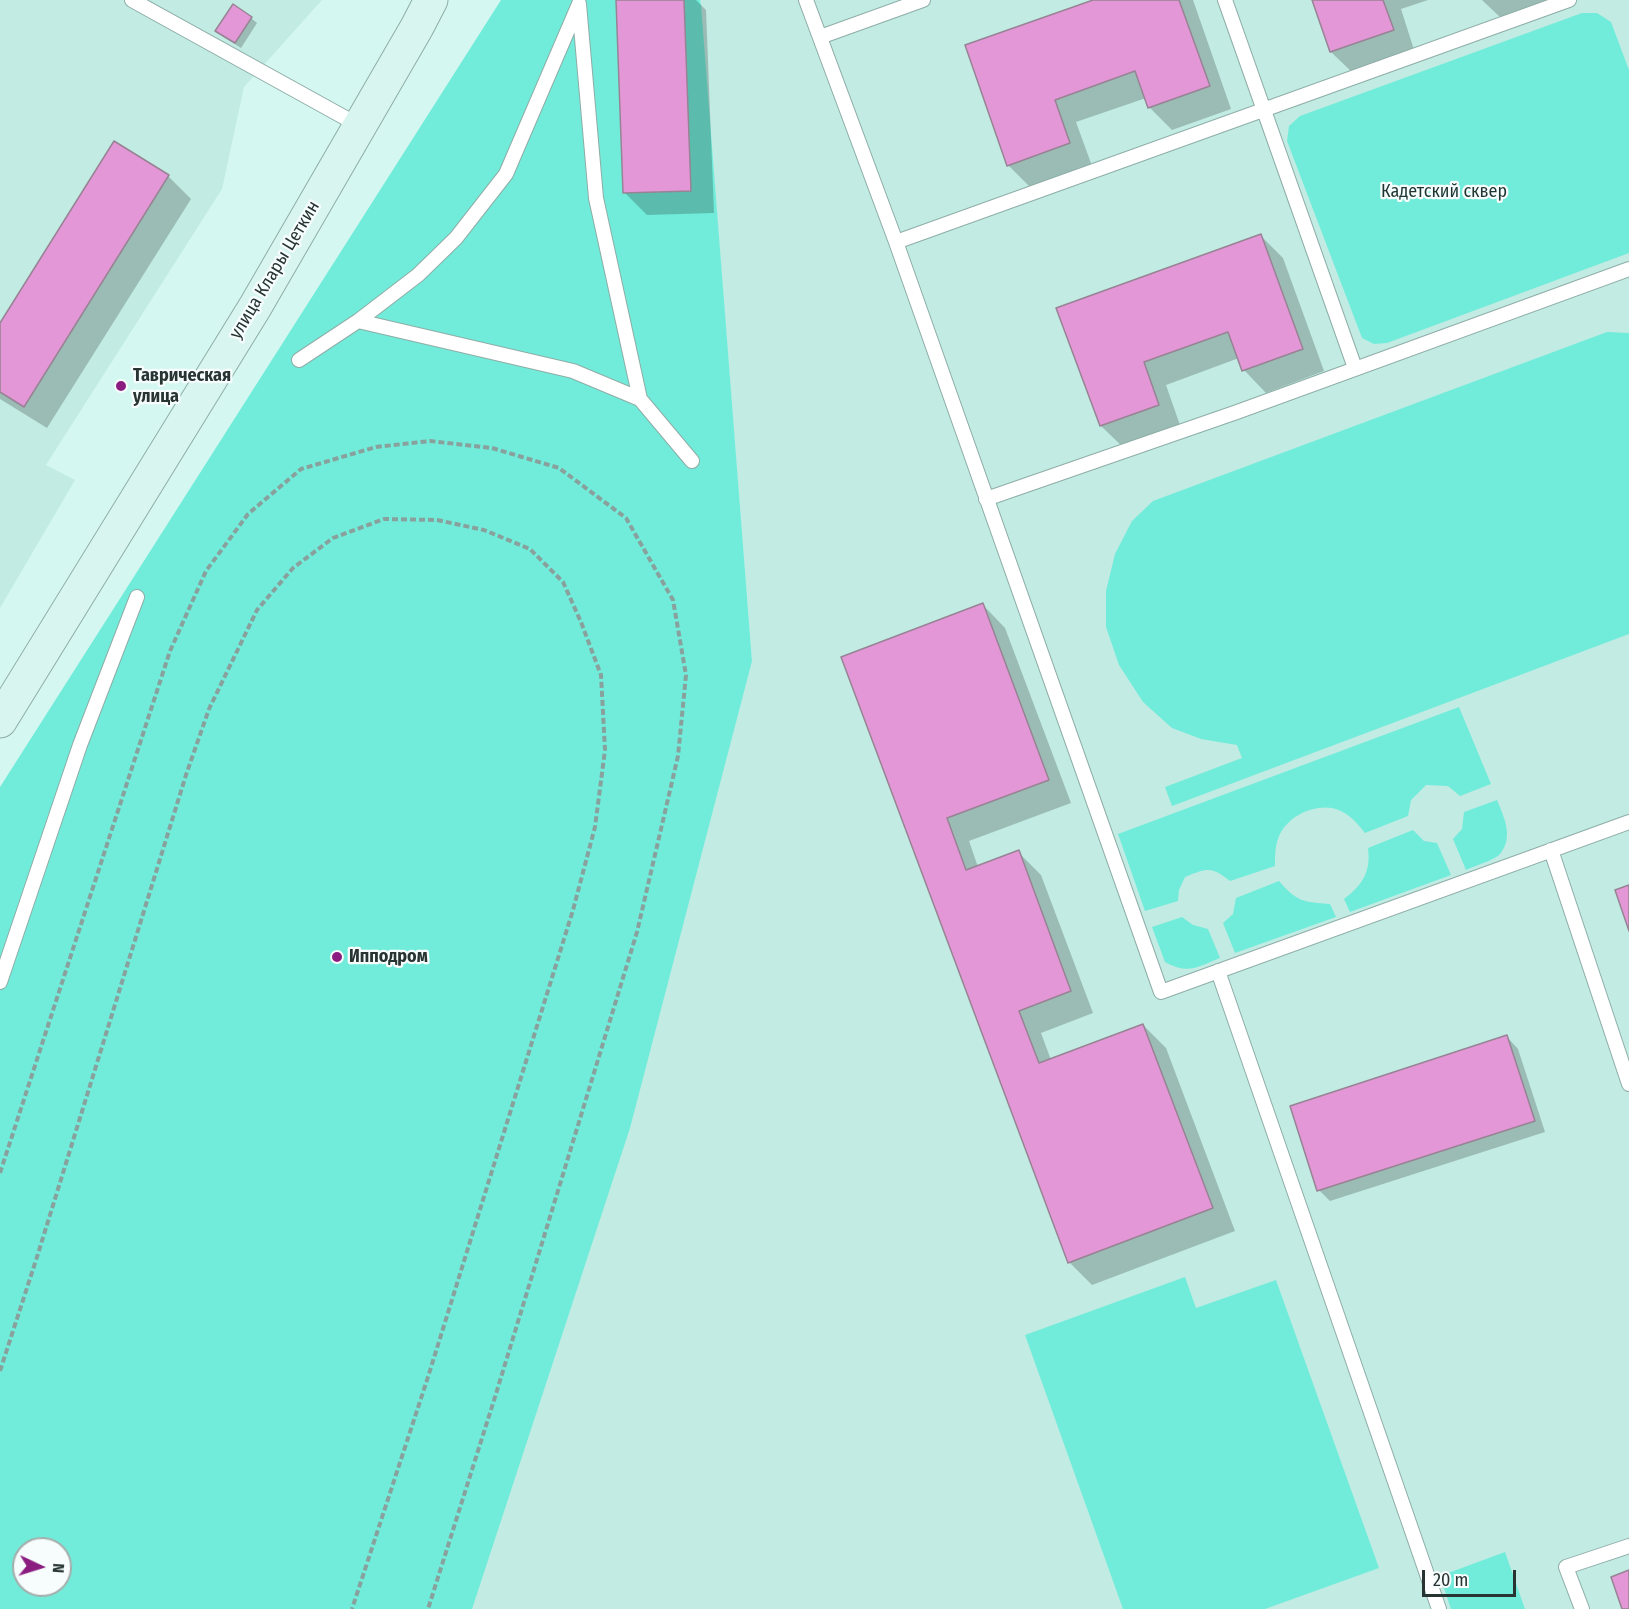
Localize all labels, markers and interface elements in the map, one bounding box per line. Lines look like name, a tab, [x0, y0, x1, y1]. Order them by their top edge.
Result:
park label: Кадетский сквер	[1381, 181, 1507, 203]
street label: улица Клары Цеткин	[225, 197, 325, 343]
place label: Таврическая улица	[133, 365, 231, 407]
marker: Таврическая улица	[114, 379, 128, 393]
place label: Ипподром	[349, 946, 428, 968]
marker: Ипподром	[330, 950, 344, 964]
north arrow	[12, 1537, 72, 1597]
scale bar	[1425, 1558, 1520, 1596]
text: N	[49, 1563, 68, 1574]
text: 20 m	[1433, 1569, 1468, 1591]

